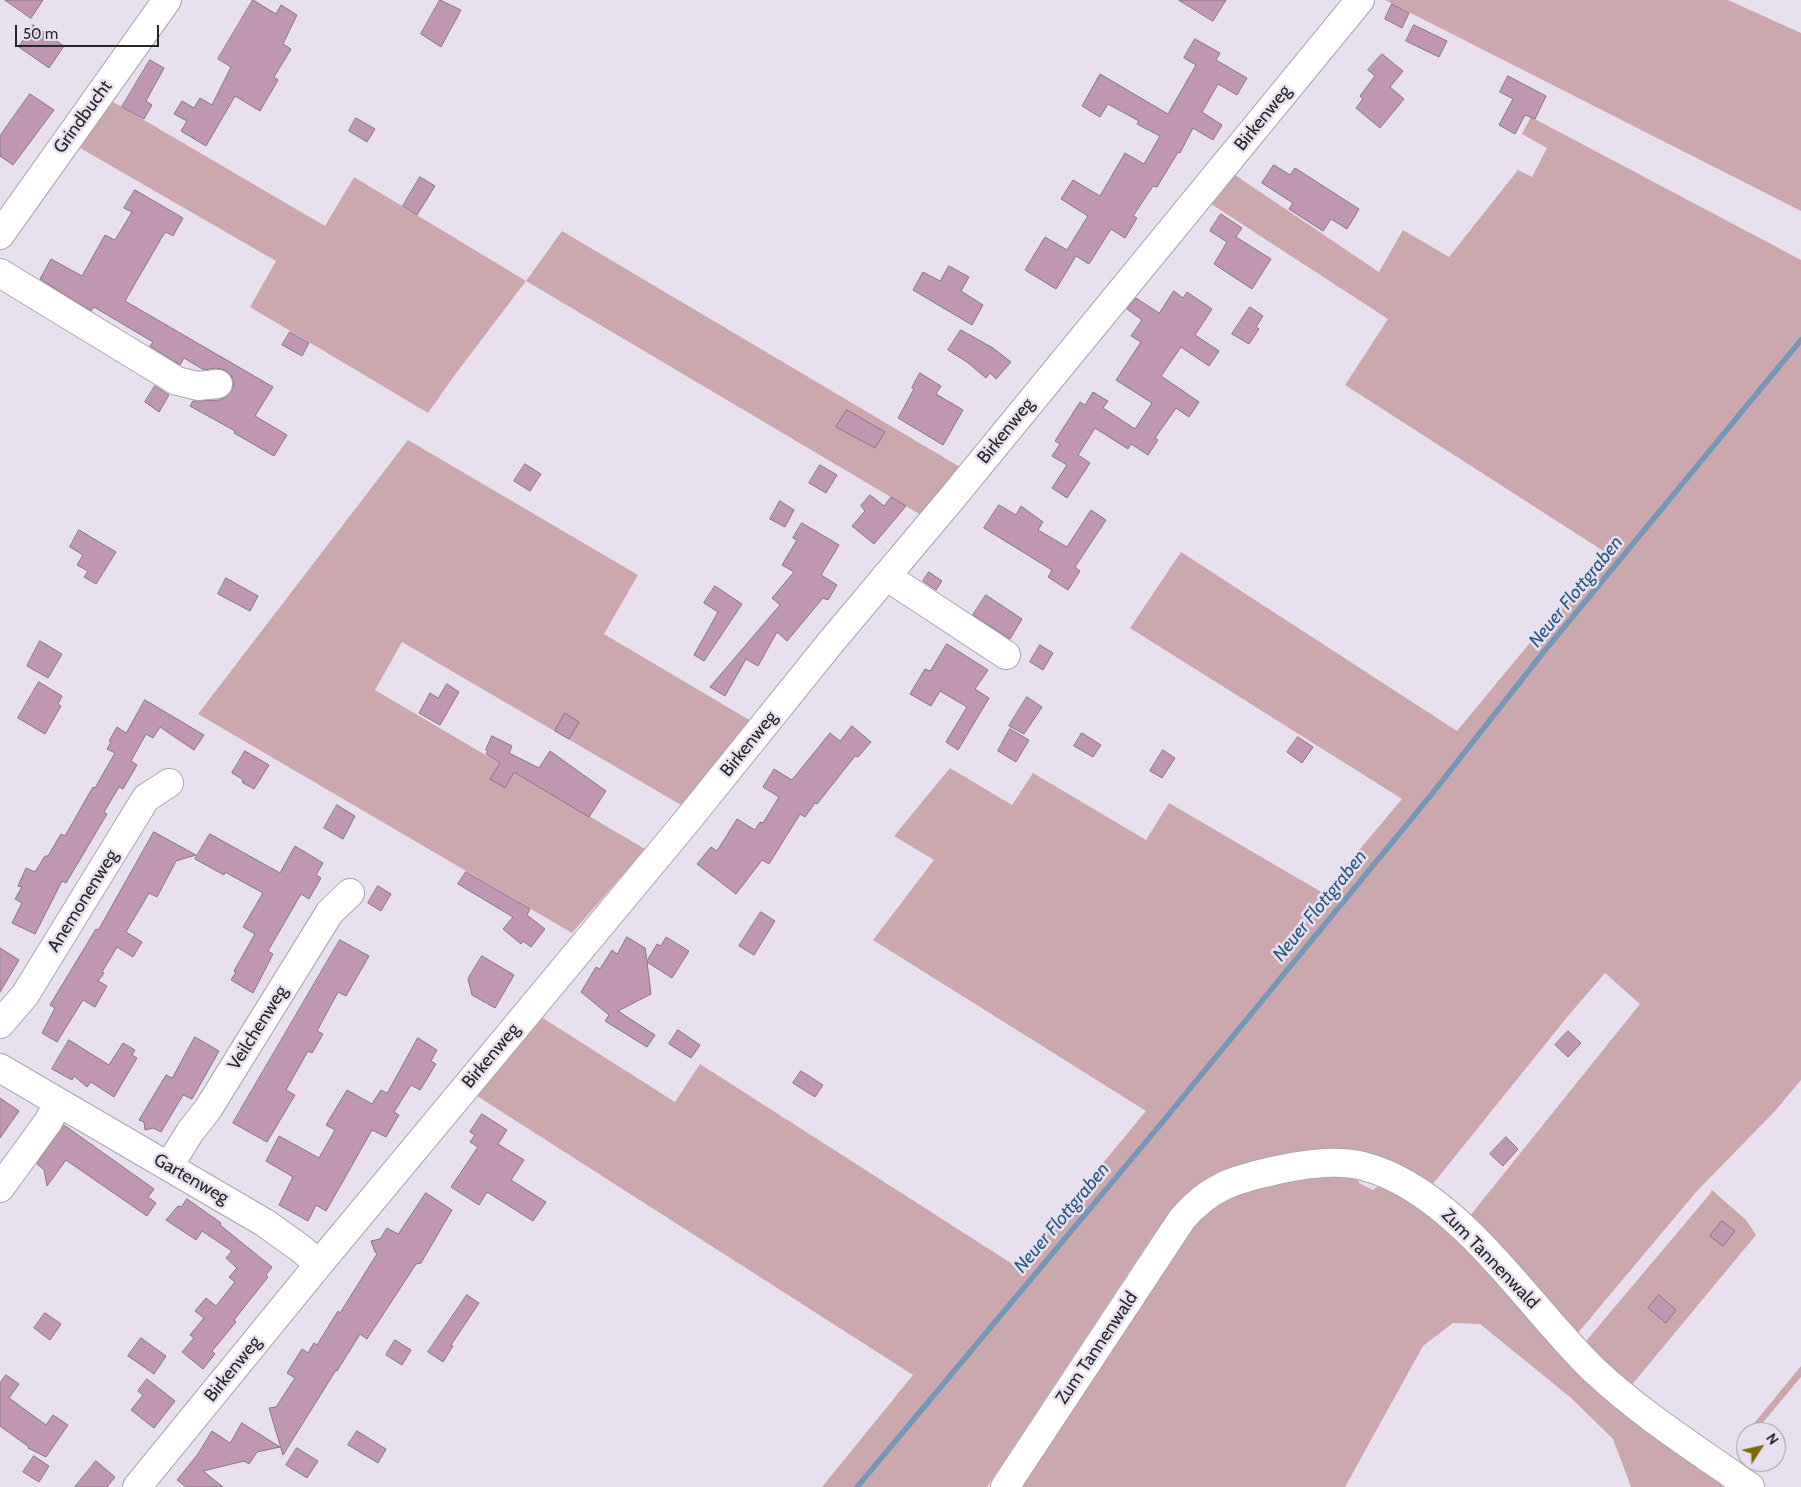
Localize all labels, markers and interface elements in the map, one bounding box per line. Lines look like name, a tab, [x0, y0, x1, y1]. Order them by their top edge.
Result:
scale bar	[18, 15, 161, 47]
text: 50 m	[23, 25, 58, 43]
street label: Grindbucht	[49, 76, 117, 158]
street label: Birkenweg	[1230, 81, 1296, 155]
street label: Birkenweg	[973, 394, 1039, 468]
water label: Neuer Flottgraben	[1524, 532, 1628, 652]
street label: Birkenweg	[716, 707, 782, 781]
street label: Anemonenweg	[43, 846, 123, 956]
water label: Neuer Flottgraben	[1268, 846, 1372, 966]
street label: Veilchenweg	[224, 982, 292, 1074]
street label: Birkenweg	[458, 1019, 524, 1093]
street label: Gartenweg	[150, 1149, 232, 1209]
water label: Neuer Flottgraben	[1009, 1158, 1115, 1278]
street label: Zum Tannenwald	[1437, 1204, 1543, 1314]
street label: Zum Tannenwald	[1051, 1288, 1143, 1408]
street label: Birkenweg	[200, 1332, 266, 1406]
north arrow	[1736, 1422, 1786, 1472]
text: N	[1762, 1430, 1783, 1448]

